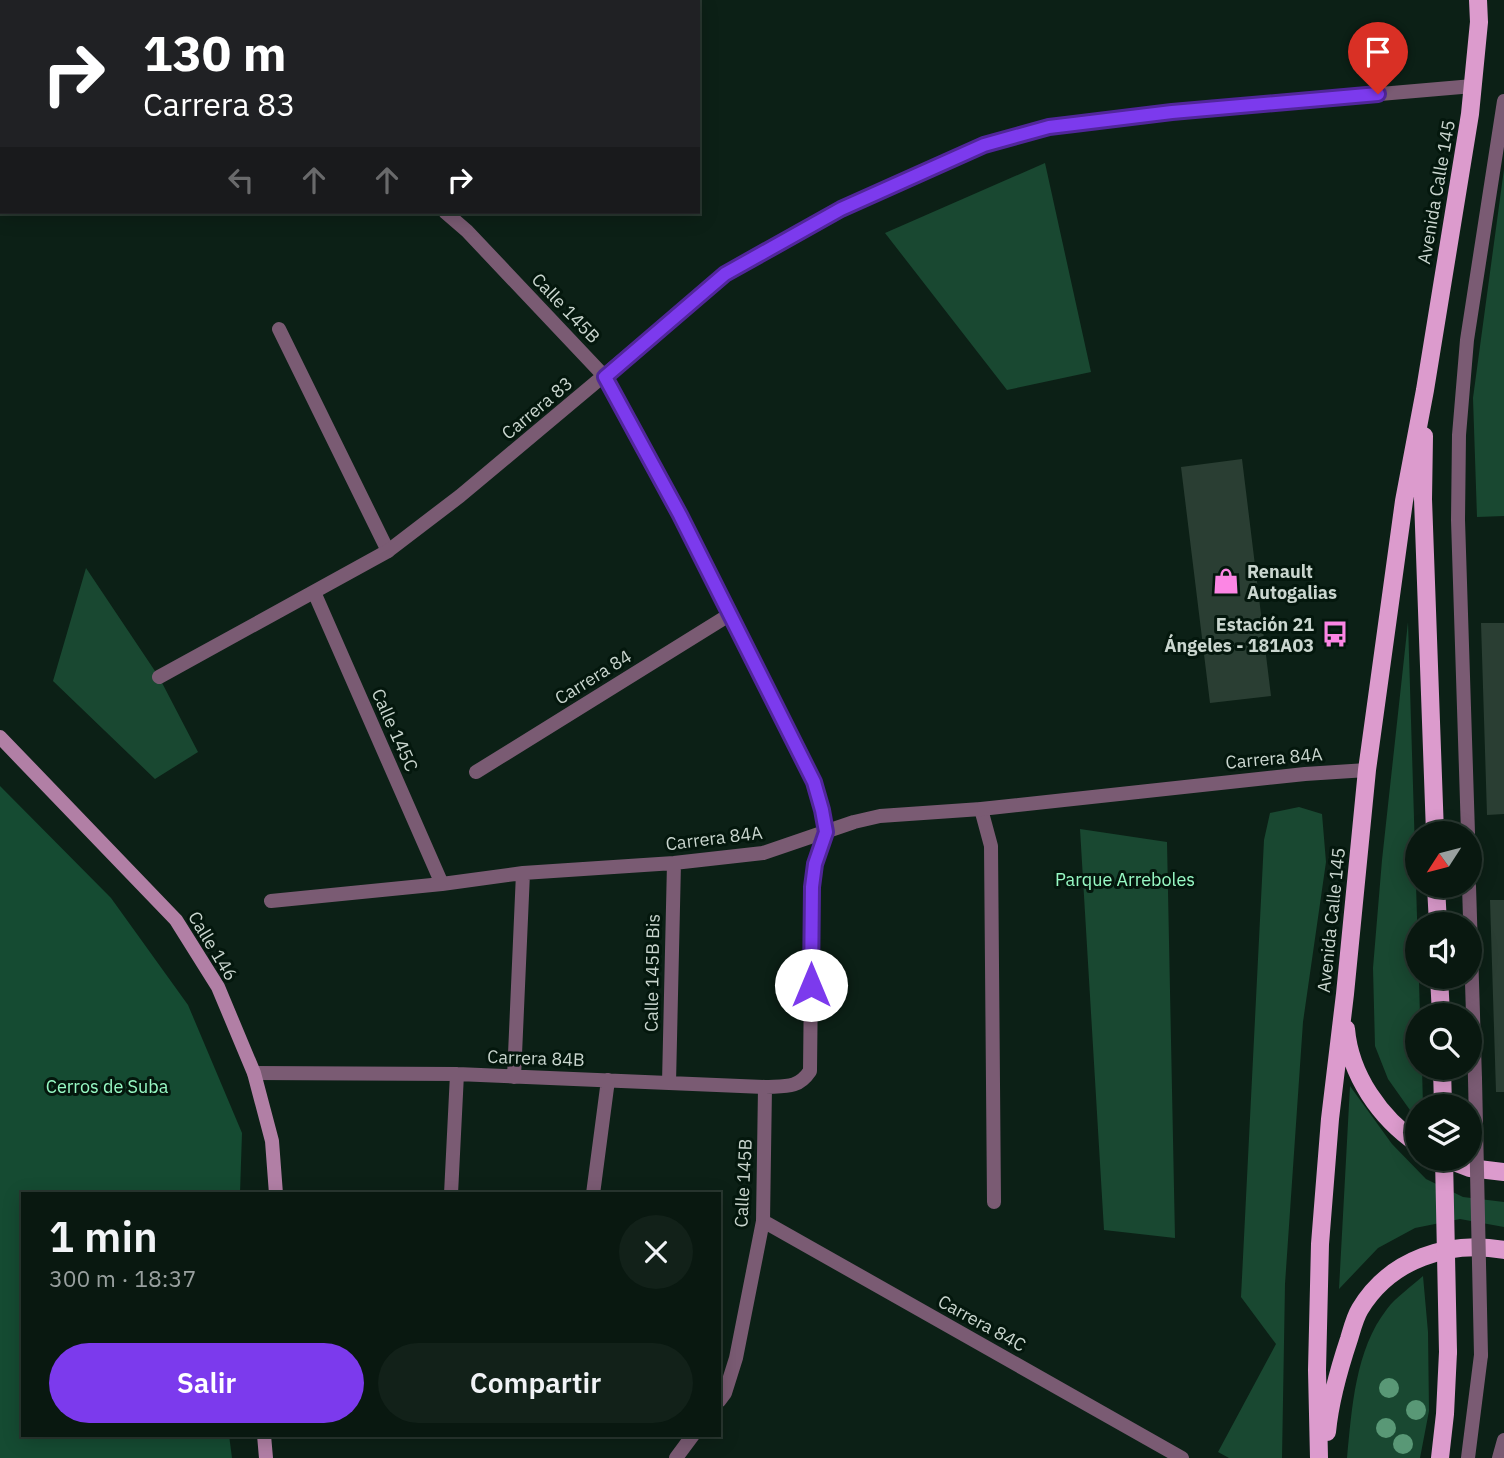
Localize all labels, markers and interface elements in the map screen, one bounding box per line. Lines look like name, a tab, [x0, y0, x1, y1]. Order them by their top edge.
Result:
text: 130 m	[143, 21, 287, 84]
pin	[1348, 22, 1408, 94]
icon: right	[28, 28, 119, 119]
icon: arrive	[1359, 33, 1397, 71]
text: Carrera 83	[143, 83, 296, 125]
street label: Avenida Calle 145	[1412, 118, 1460, 266]
icon: left	[222, 161, 260, 199]
icon: ahead	[295, 161, 333, 199]
icon: ahead	[368, 161, 406, 199]
icon: right	[441, 161, 479, 199]
street label: Calle 145B	[527, 268, 605, 348]
street label: Carrera 83	[497, 372, 577, 444]
place label: Renault Autogalias	[1247, 560, 1337, 604]
shop icon: Renault Autogalias	[1211, 566, 1241, 596]
place label: Estación 21 Ángeles - 181A03	[1164, 613, 1314, 657]
bus stop icon: Estación 21 Ángeles - 181A03	[1320, 619, 1350, 649]
street label: Carrera 84	[551, 644, 636, 709]
street label: Calle 145C	[367, 685, 423, 775]
street label: Carrera 84A	[1225, 742, 1324, 774]
street label: Carrera 84A	[664, 821, 764, 855]
north arrow	[1405, 821, 1482, 898]
map controls	[1405, 821, 1482, 1171]
street label: Avenida Calle 145	[1312, 846, 1350, 994]
park label: Parque Arreboles	[1055, 868, 1195, 891]
street label: Calle 146	[183, 907, 243, 985]
button: sound	[1405, 912, 1482, 989]
street label: Calle 145B Bis	[639, 914, 665, 1032]
position arrow	[774, 948, 848, 1022]
button: search	[1405, 1003, 1482, 1080]
street label: Carrera 84B	[487, 1045, 585, 1071]
park label: Cerros de Suba	[46, 1075, 169, 1098]
button: layers	[1405, 1094, 1482, 1171]
street label: Calle 145B	[729, 1138, 757, 1228]
text: 1 min	[49, 1209, 158, 1264]
button: close	[619, 1215, 693, 1289]
text: 300 m · 18:37	[49, 1263, 196, 1293]
street label: Carrera 84C	[934, 1289, 1030, 1357]
button: Salir	[49, 1343, 364, 1423]
button: Compartir	[378, 1343, 693, 1423]

